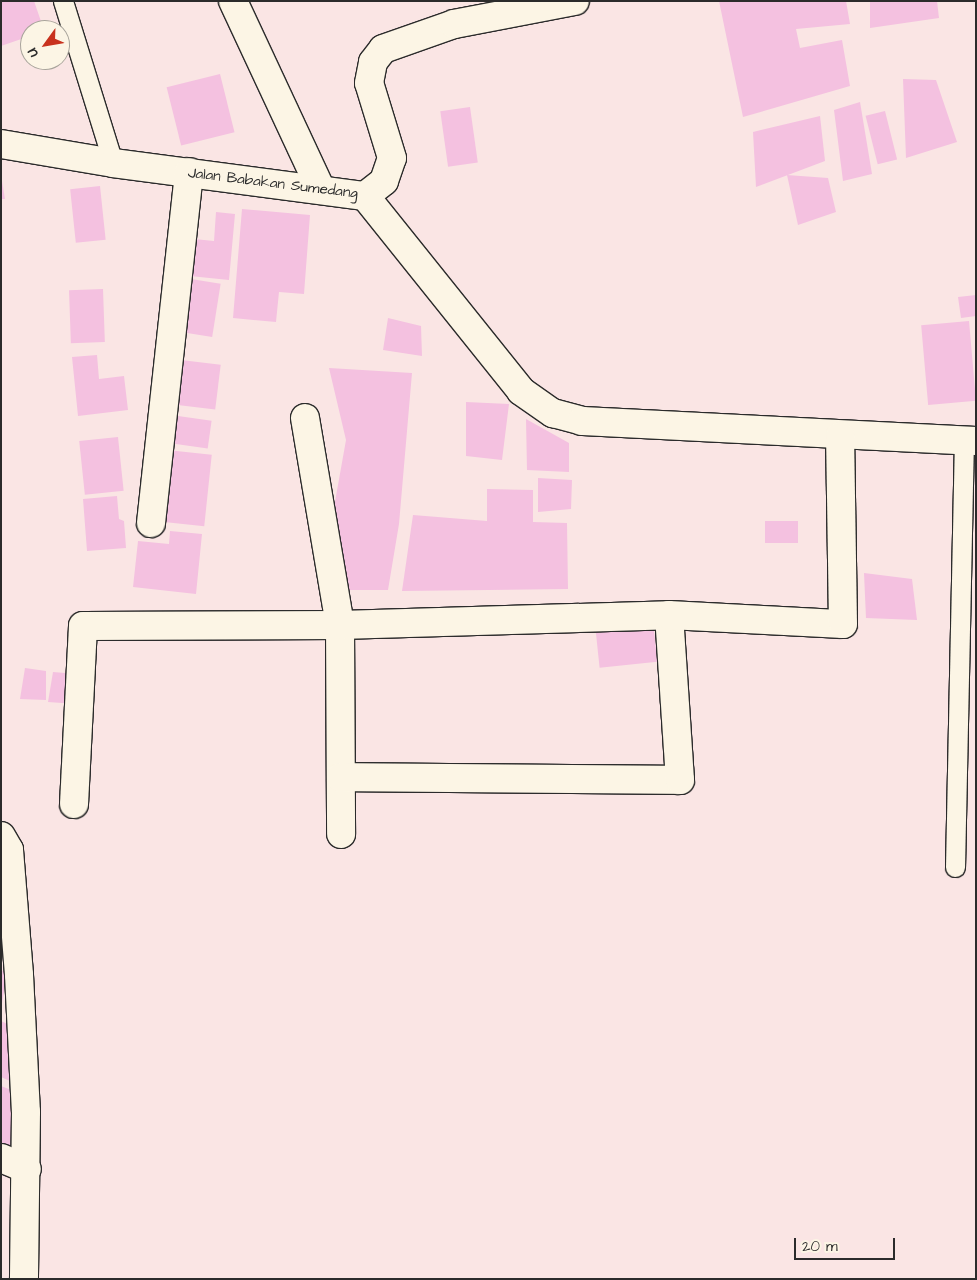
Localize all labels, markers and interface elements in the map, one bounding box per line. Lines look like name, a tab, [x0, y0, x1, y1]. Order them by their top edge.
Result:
north arrow	[20, 20, 70, 70]
text: U	[23, 44, 44, 61]
street label: Jalan Babakan Sumedang	[187, 164, 359, 202]
scale bar	[797, 1228, 898, 1260]
text: 20 m	[802, 1236, 838, 1257]

